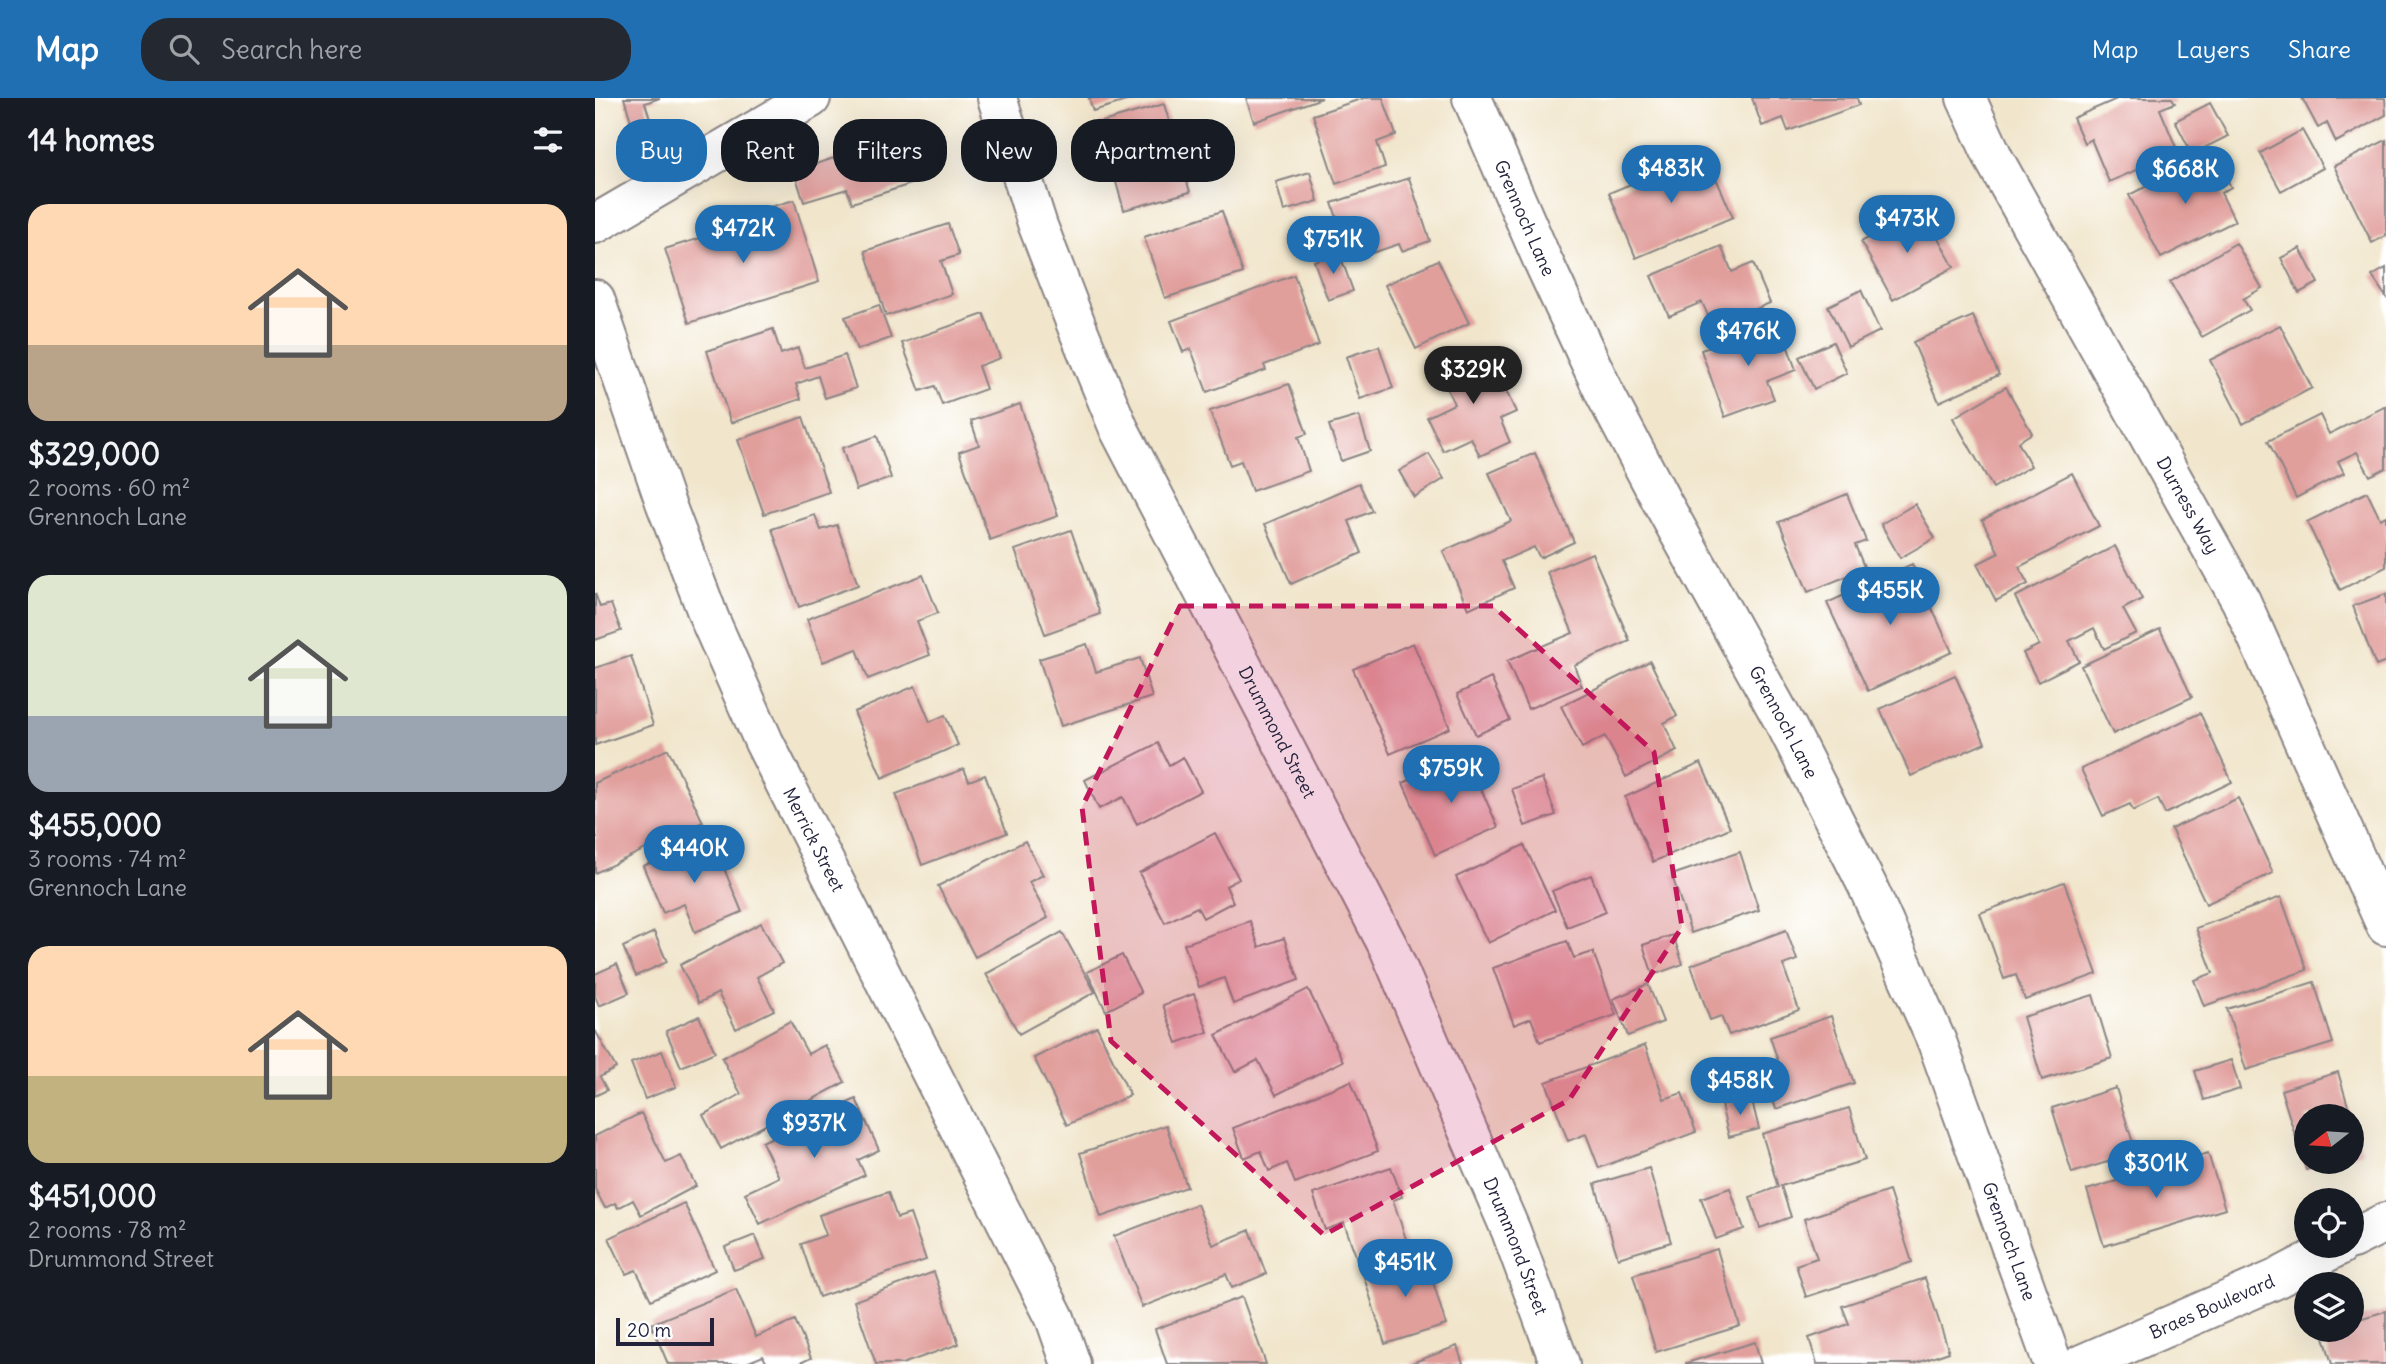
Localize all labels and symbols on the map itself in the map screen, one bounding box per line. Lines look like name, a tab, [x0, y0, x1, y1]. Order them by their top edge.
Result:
pin: $483K	[1622, 146, 1720, 205]
pin: $668K	[2136, 146, 2234, 206]
street label: Grennoch Lane	[1489, 156, 1560, 280]
pin: $473K	[1858, 195, 1956, 255]
pin: $472K	[694, 206, 792, 265]
pin: $751K	[1284, 216, 1382, 276]
pin: $476K	[1699, 308, 1797, 368]
pin: $329K	[1424, 346, 1522, 406]
street label: Durness Way	[2152, 453, 2224, 558]
pin: $455K	[1841, 568, 1939, 627]
street label: Drummond Street	[1233, 662, 1321, 802]
street label: Grennoch Lane	[1744, 662, 1823, 782]
pin: $759K	[1402, 746, 1500, 805]
street label: Merrick Street	[778, 784, 850, 895]
pin: $440K	[645, 826, 743, 885]
pin: $458K	[1691, 1058, 1789, 1117]
pin: $937K	[765, 1100, 863, 1160]
north arrow	[2294, 1104, 2364, 1174]
pin: $301K	[2107, 1140, 2205, 1200]
street label: Drummond Street	[1478, 1174, 1553, 1318]
street label: Grennoch Lane	[1977, 1179, 2041, 1304]
pin: $451K	[1356, 1240, 1454, 1299]
street label: Braes Boulevard	[2146, 1269, 2278, 1344]
scale bar	[616, 1315, 714, 1347]

